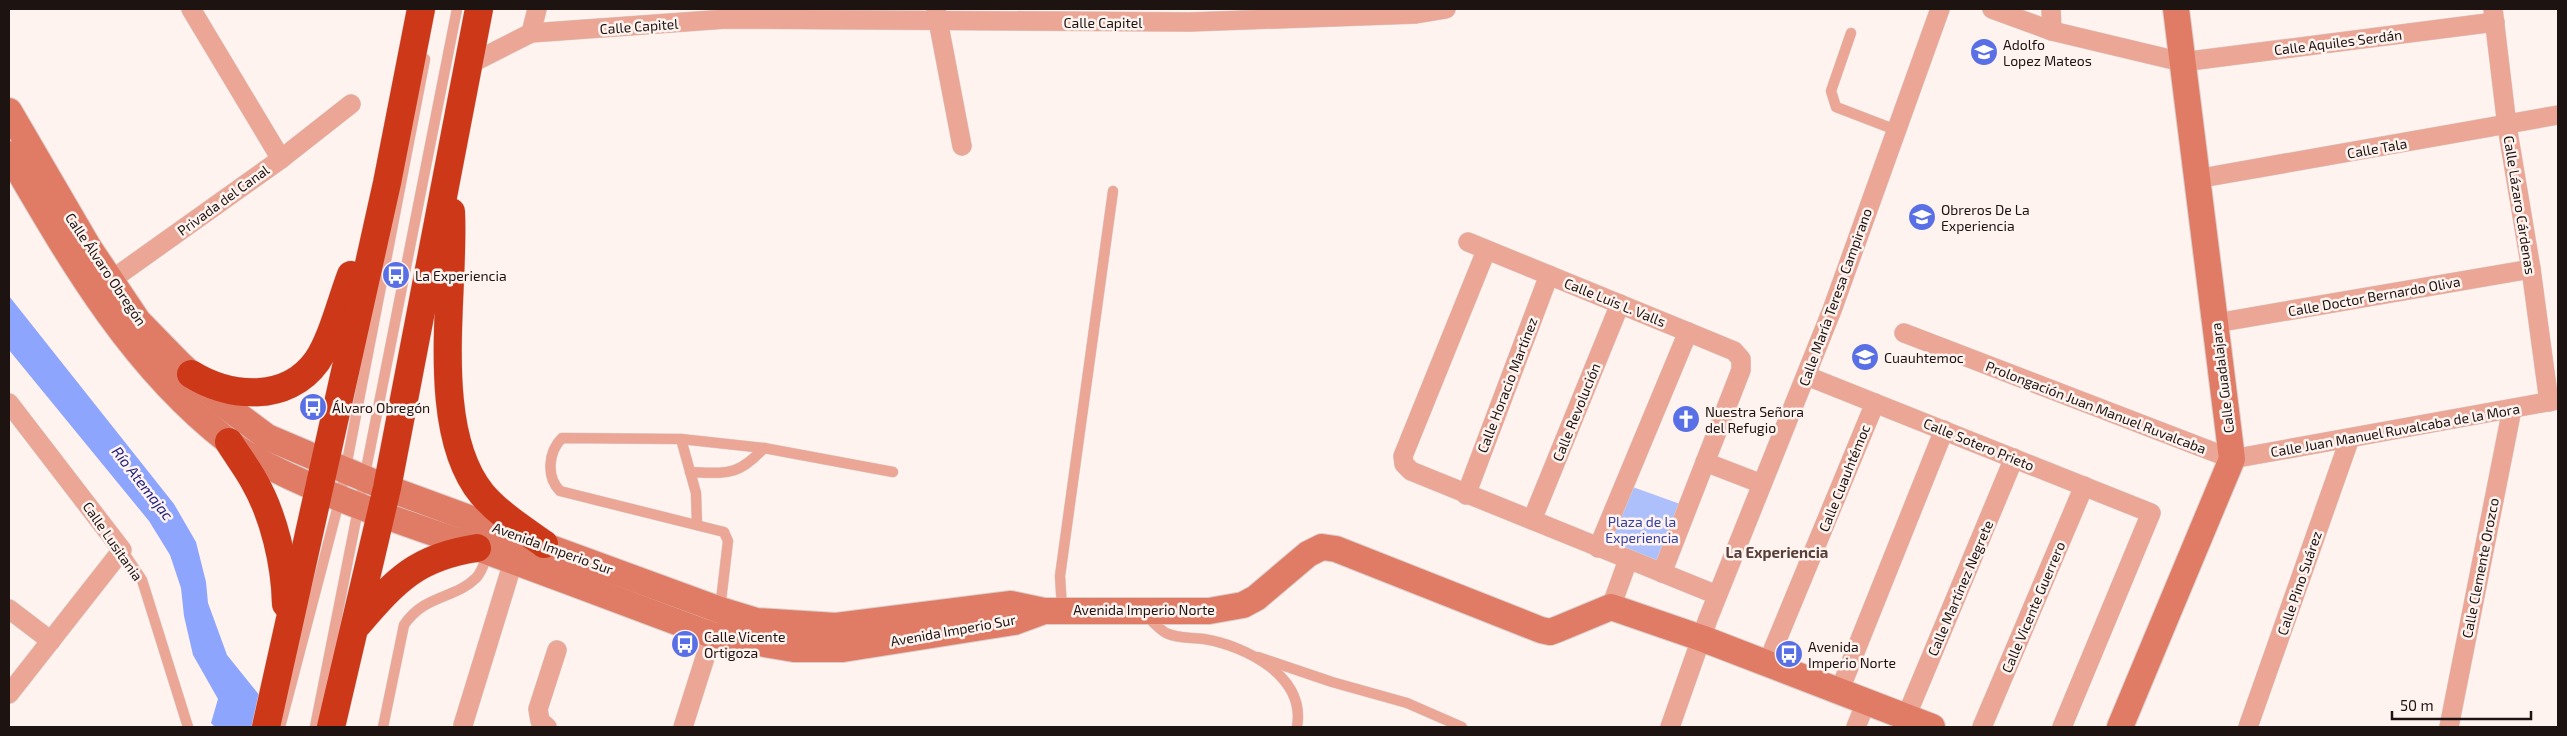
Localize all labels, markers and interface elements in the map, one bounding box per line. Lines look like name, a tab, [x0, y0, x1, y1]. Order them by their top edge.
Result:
street label: Calle Capitel	[1064, 14, 1143, 31]
street label: Calle Capitel	[599, 15, 680, 37]
street label: Calle Aquiles Serdán	[2273, 26, 2403, 58]
place label: Adolfo Lopez Mateos	[2003, 36, 2092, 69]
school or university icon: Adolfo Lopez Mateos	[1969, 37, 1999, 67]
street label: Calle Tala	[2346, 134, 2408, 162]
street label: Calle Lázaro Cárdenas	[2501, 134, 2539, 276]
street label: Privada del Canal	[174, 160, 273, 239]
place label: Obreros De La Experiencia	[1941, 201, 2030, 234]
school or university icon: Obreros De La Experiencia	[1907, 202, 1937, 232]
street label: Calle María Teresa Campirano	[1795, 206, 1875, 388]
street label: Calle Álvaro Obregón	[62, 209, 150, 329]
bus stop icon: La Experiencia	[381, 260, 411, 290]
place label: La Experiencia	[415, 267, 507, 284]
street label: Calle Doctor Bernardo Oliva	[2287, 272, 2461, 320]
street label: Calle Luis L. Valls	[1562, 274, 1668, 330]
street label: Calle Horacio Martínez	[1473, 315, 1541, 455]
street label: Calle Guadalajara	[2207, 322, 2237, 434]
school or university icon: Cuauhtemoc	[1850, 342, 1880, 372]
place label: Cuauhtemoc	[1884, 349, 1964, 366]
street label: Prolongación Juan Manuel Ruvalcaba	[1983, 357, 2209, 457]
street label: Calle Revolución	[1549, 360, 1603, 464]
bus stop icon: Álvaro Obregón	[298, 392, 328, 422]
place label: Álvaro Obregón	[332, 399, 430, 416]
street label: Calle Juan Manuel Ruvalcaba de la Mora	[2269, 400, 2521, 460]
place label: Nuestra Señora del Refugio	[1705, 403, 1804, 436]
church icon: Nuestra Señora del Refugio	[1671, 404, 1701, 434]
street label: Calle Sotero Prieto	[1921, 414, 2037, 474]
street label: Calle Cuauhtémoc	[1815, 422, 1873, 534]
water label: Río Atemajac	[108, 443, 177, 524]
street label: Calle Clemente Orozco	[2458, 496, 2502, 640]
street label: Calle Lusitania	[79, 498, 147, 584]
park label: Plaza de la Experiencia	[1605, 513, 1679, 546]
street label: Avenida Imperio Sur	[490, 518, 616, 578]
street label: Calle Martínez Negrete	[1924, 518, 1996, 658]
street label: Calle Pino Suárez	[2273, 529, 2325, 637]
street label: Calle Vicente Guerrero	[1998, 539, 2068, 675]
district label: La Experiencia	[1726, 543, 1828, 561]
street label: Avenida Imperio Norte	[1073, 601, 1215, 618]
street label: Avenida Imperio Sur	[889, 611, 1017, 649]
place label: Calle Vicente Ortigoza	[704, 628, 786, 661]
bus stop icon: Calle Vicente Ortigoza	[670, 629, 700, 659]
place label: Avenida Imperio Norte	[1808, 638, 1896, 671]
bus stop icon: Avenida Imperio Norte	[1774, 639, 1804, 669]
scale bar	[2392, 688, 2531, 720]
text: 50 m	[2400, 696, 2434, 714]

